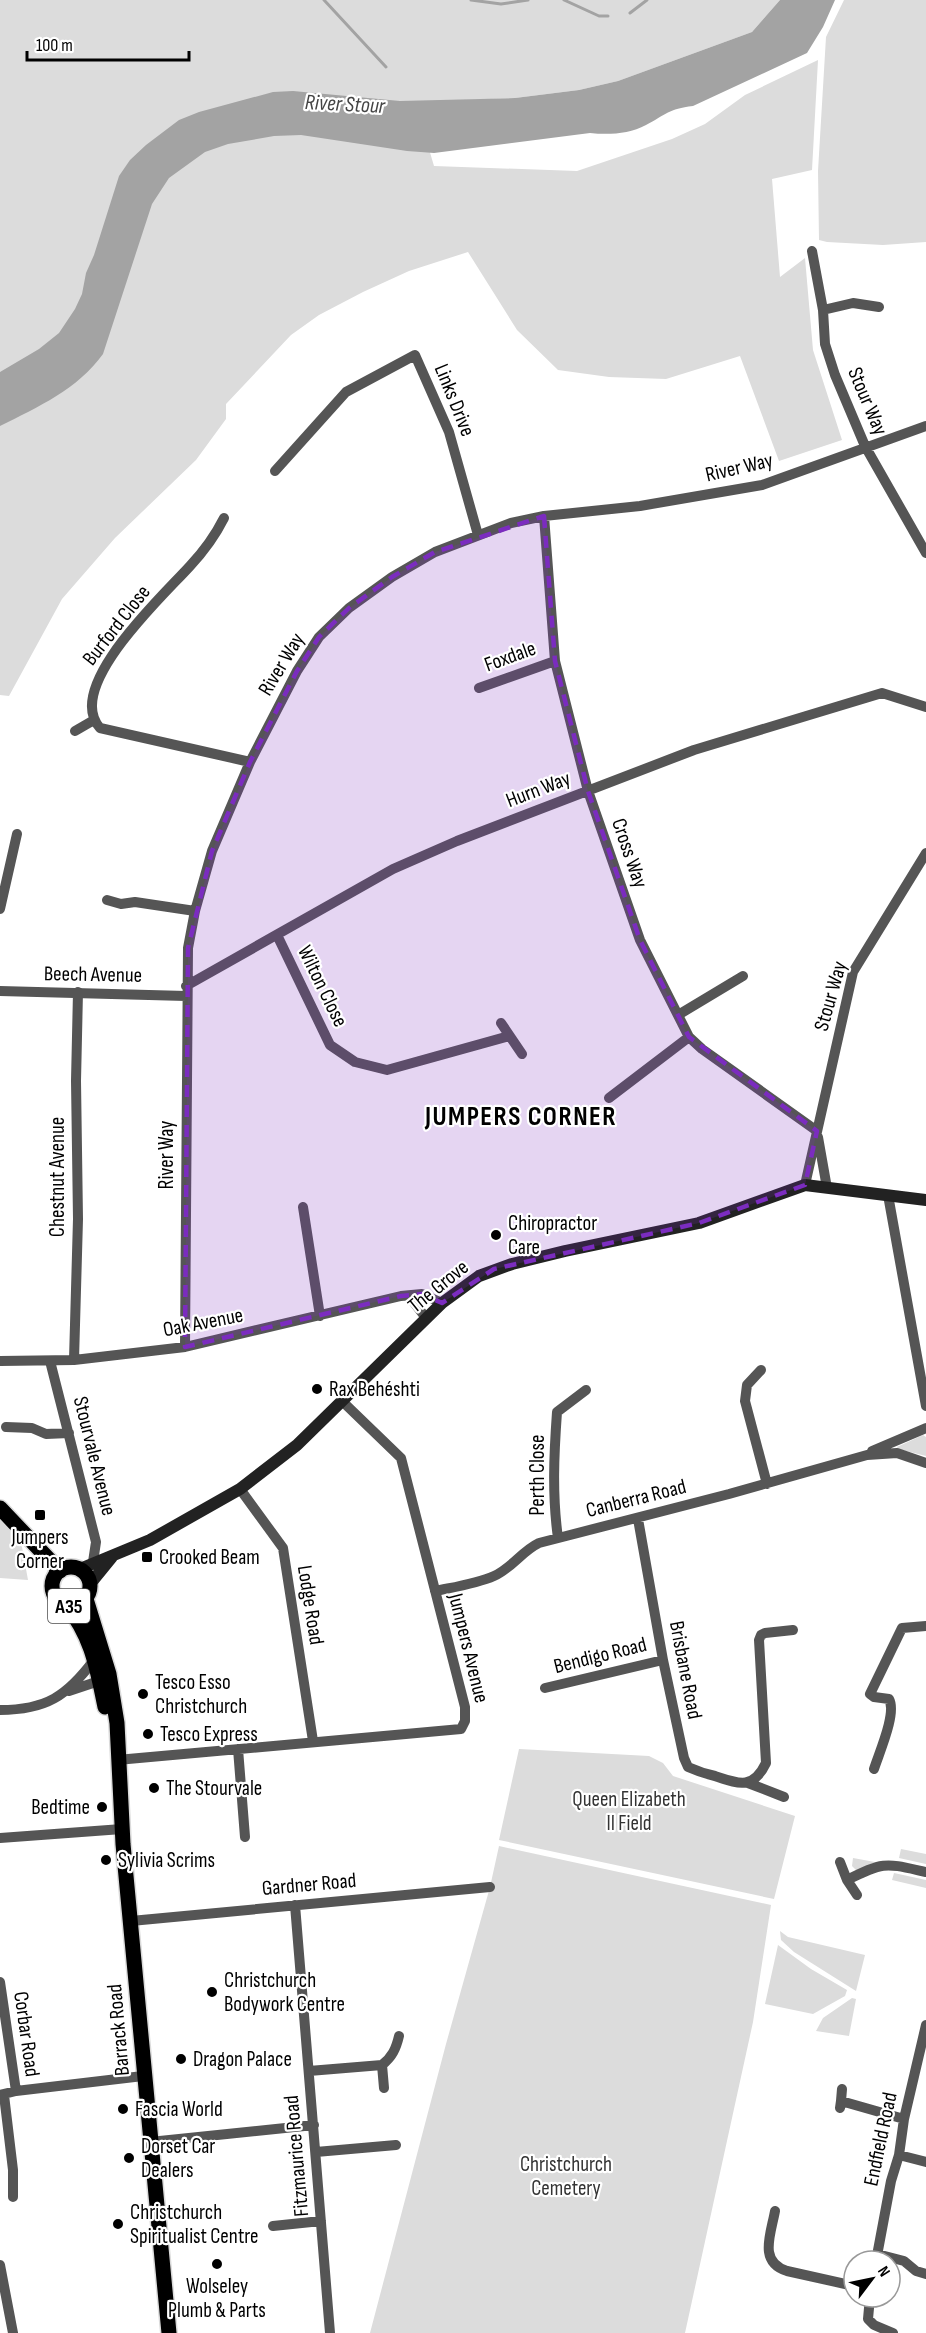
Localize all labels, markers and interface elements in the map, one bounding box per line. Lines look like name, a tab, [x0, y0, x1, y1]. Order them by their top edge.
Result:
scale bar	[27, 24, 189, 62]
text: 100 m	[36, 35, 73, 56]
water label: River Stour	[304, 89, 386, 120]
street label: Links Drive	[429, 360, 480, 440]
street label: Stour Way	[842, 364, 893, 439]
street label: River Way	[703, 448, 775, 487]
street label: Burford Close	[77, 580, 156, 671]
street label: River Way	[253, 628, 310, 700]
street label: Foxdale	[481, 636, 539, 677]
street label: Hurn Way	[502, 766, 574, 813]
street label: Cross Way	[606, 815, 653, 891]
street label: Wilton Close	[292, 941, 353, 1031]
street label: Stour Way	[809, 958, 852, 1034]
street label: Beech Avenue	[44, 961, 142, 988]
district label: JUMPERS CORNER	[424, 1101, 617, 1133]
street label: Chestnut Avenue	[45, 1117, 70, 1237]
street label: River Way	[154, 1121, 179, 1189]
place label: Chiropractor Care	[508, 1211, 597, 1260]
marker: Chiropractor Care	[489, 1228, 503, 1242]
street label: The Grove	[403, 1255, 473, 1318]
street label: Oak Avenue	[161, 1302, 245, 1342]
place label: Rax Behéshti	[329, 1377, 420, 1402]
marker: Rax Behéshti	[310, 1382, 324, 1396]
street label: Stourvale Avenue	[68, 1394, 121, 1518]
street label: Perth Close	[525, 1434, 550, 1516]
street label: Canberra Road	[584, 1474, 689, 1523]
marker: Jumpers Corner	[33, 1508, 47, 1522]
place label: Jumpers Corner	[11, 1525, 68, 1574]
place label: Crooked Beam	[159, 1545, 260, 1570]
marker: Crooked Beam	[140, 1550, 154, 1564]
street label: Lodge Road	[292, 1564, 329, 1647]
road number: A35	[48, 1589, 90, 1623]
street label: Jumpers Avenue	[443, 1590, 494, 1705]
street label: Brisbane Road	[664, 1619, 707, 1721]
street label: Bendigo Road	[551, 1632, 649, 1679]
place label: Tesco Esso Christchurch	[155, 1670, 247, 1719]
marker: Tesco Esso Christchurch	[136, 1687, 150, 1701]
place label: Tesco Express	[160, 1722, 258, 1747]
marker: Tesco Express	[141, 1727, 155, 1741]
place label: The Stourvale	[166, 1776, 262, 1801]
marker: The Stourvale	[147, 1781, 161, 1795]
park label: Queen Elizabeth II Field	[572, 1787, 686, 1836]
place label: Bedtime	[31, 1795, 90, 1820]
marker: Bedtime	[95, 1800, 109, 1814]
place label: Sylivia Scrims	[118, 1848, 215, 1873]
marker: Sylivia Scrims	[99, 1853, 113, 1867]
street label: Gardner Road	[261, 1868, 357, 1901]
place label: Christchurch Bodywork Centre	[224, 1968, 345, 2017]
street label: Barrack Road	[102, 1983, 135, 2077]
marker: Christchurch Bodywork Centre	[205, 1985, 219, 1999]
street label: Corbar Road	[8, 1990, 45, 2078]
place label: Dragon Palace	[193, 2047, 292, 2072]
marker: Dragon Palace	[174, 2052, 188, 2066]
street label: Endfield Road	[858, 2090, 903, 2188]
street label: Fitzmaurice Road	[279, 2094, 314, 2218]
place label: Fascia World	[135, 2097, 223, 2122]
marker: Fascia World	[116, 2102, 130, 2116]
place label: Dorset Car Dealers	[141, 2134, 215, 2183]
marker: Dorset Car Dealers	[122, 2151, 136, 2165]
park label: Christchurch Cemetery	[520, 2152, 612, 2201]
place label: Christchurch Spiritualist Centre	[130, 2200, 258, 2249]
marker: Christchurch Spiritualist Centre	[111, 2217, 125, 2231]
north arrow	[842, 2249, 902, 2309]
marker: Wolseley Plumb & Parts	[210, 2257, 224, 2271]
text: N	[873, 2263, 894, 2281]
place label: Wolseley Plumb & Parts	[168, 2274, 266, 2323]

